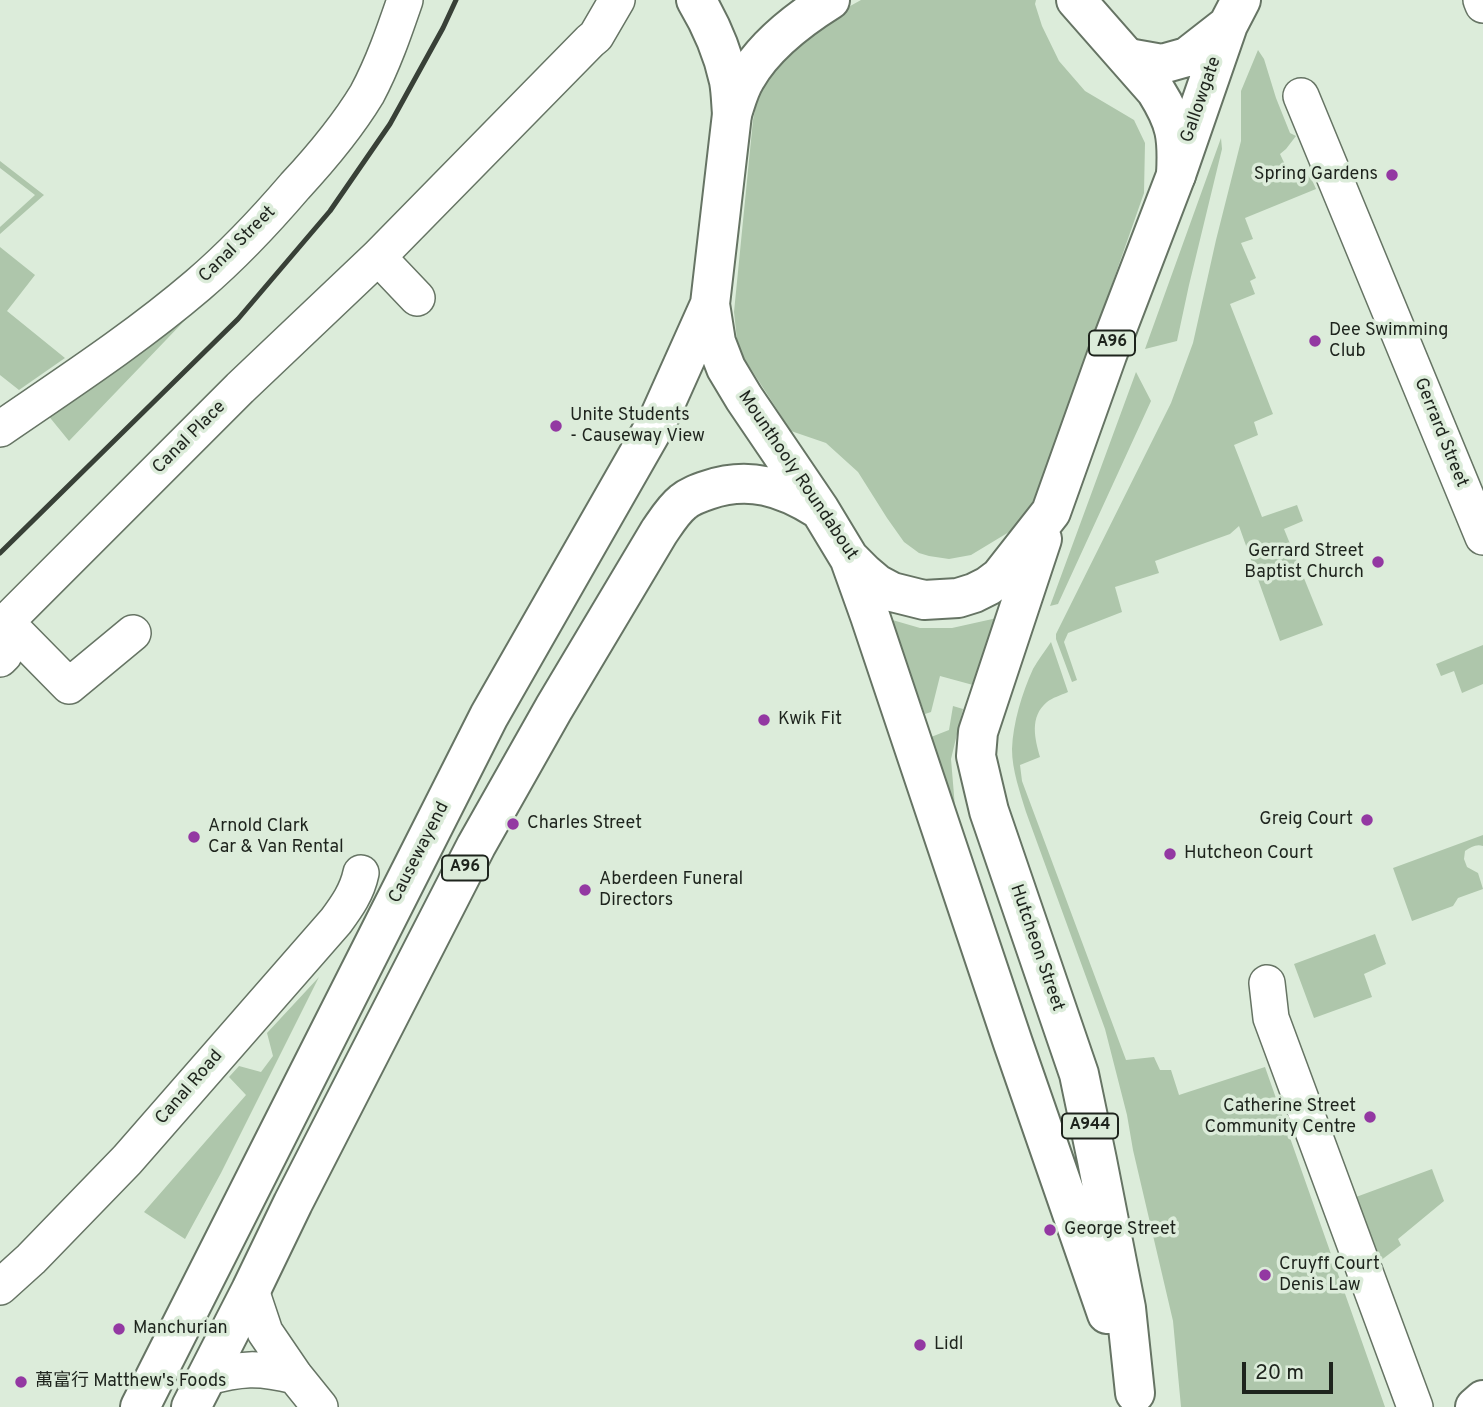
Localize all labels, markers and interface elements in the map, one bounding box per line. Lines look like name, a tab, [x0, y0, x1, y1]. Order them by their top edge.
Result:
street label: Gallowgate	[1177, 54, 1227, 146]
place label: Spring Gardens	[1254, 164, 1378, 186]
marker: Spring Gardens	[1384, 167, 1400, 183]
street label: Canal Street	[195, 202, 281, 288]
place label: Dee Swimming Club	[1329, 320, 1448, 362]
road number: A96	[1089, 330, 1135, 356]
marker: Dee Swimming Club	[1307, 333, 1323, 349]
street label: Gerrard Street	[1408, 375, 1472, 491]
street label: Mounthooly Roundabout	[732, 387, 862, 565]
street label: Canal Place	[149, 397, 231, 479]
place label: Unite Students - Causeway View	[570, 405, 705, 448]
marker: Unite Students - Causeway View	[548, 418, 564, 434]
place label: Gerrard Street Baptist Church	[1244, 541, 1364, 584]
marker: Gerrard Street Baptist Church	[1370, 554, 1386, 570]
place label: Kwik Fit	[778, 709, 842, 731]
marker: Kwik Fit	[756, 712, 772, 728]
street label: Causewayend	[385, 799, 455, 907]
place label: Greig Court	[1259, 809, 1353, 831]
marker: Greig Court	[1359, 812, 1375, 828]
place label: Charles Street	[527, 813, 642, 835]
place label: Arnold Clark Car & Van Rental	[208, 816, 344, 858]
marker: Charles Street	[505, 816, 521, 832]
marker: Arnold Clark Car & Van Rental	[186, 829, 202, 845]
place label: Hutcheon Court	[1184, 843, 1313, 865]
marker: Hutcheon Court	[1162, 846, 1178, 862]
road number: A96	[442, 856, 488, 880]
place label: Aberdeen Funeral Directors	[599, 869, 743, 912]
marker: Aberdeen Funeral Directors	[577, 882, 593, 898]
street label: Hutcheon Street	[1004, 882, 1068, 1014]
street label: Canal Road	[152, 1046, 228, 1130]
place label: Catherine Street Community Centre	[1205, 1096, 1356, 1138]
marker: Catherine Street Community Centre	[1362, 1109, 1378, 1125]
road number: A944	[1062, 1114, 1118, 1138]
place label: George Street	[1064, 1219, 1176, 1241]
marker: George Street	[1042, 1222, 1058, 1238]
place label: Cruyff Court Denis Law	[1279, 1254, 1380, 1296]
marker: Cruyff Court Denis Law	[1257, 1267, 1273, 1283]
place label: Manchurian	[133, 1318, 228, 1340]
marker: Manchurian	[111, 1321, 127, 1337]
place label: Lidl	[934, 1334, 963, 1356]
marker: Lidl	[912, 1337, 928, 1353]
scale bar	[1245, 1348, 1336, 1392]
text: 20 m	[1255, 1360, 1304, 1387]
place label: 萬富行 Matthew's Foods	[35, 1371, 227, 1393]
marker: 萬富行 Matthew's Foods	[13, 1374, 29, 1390]

